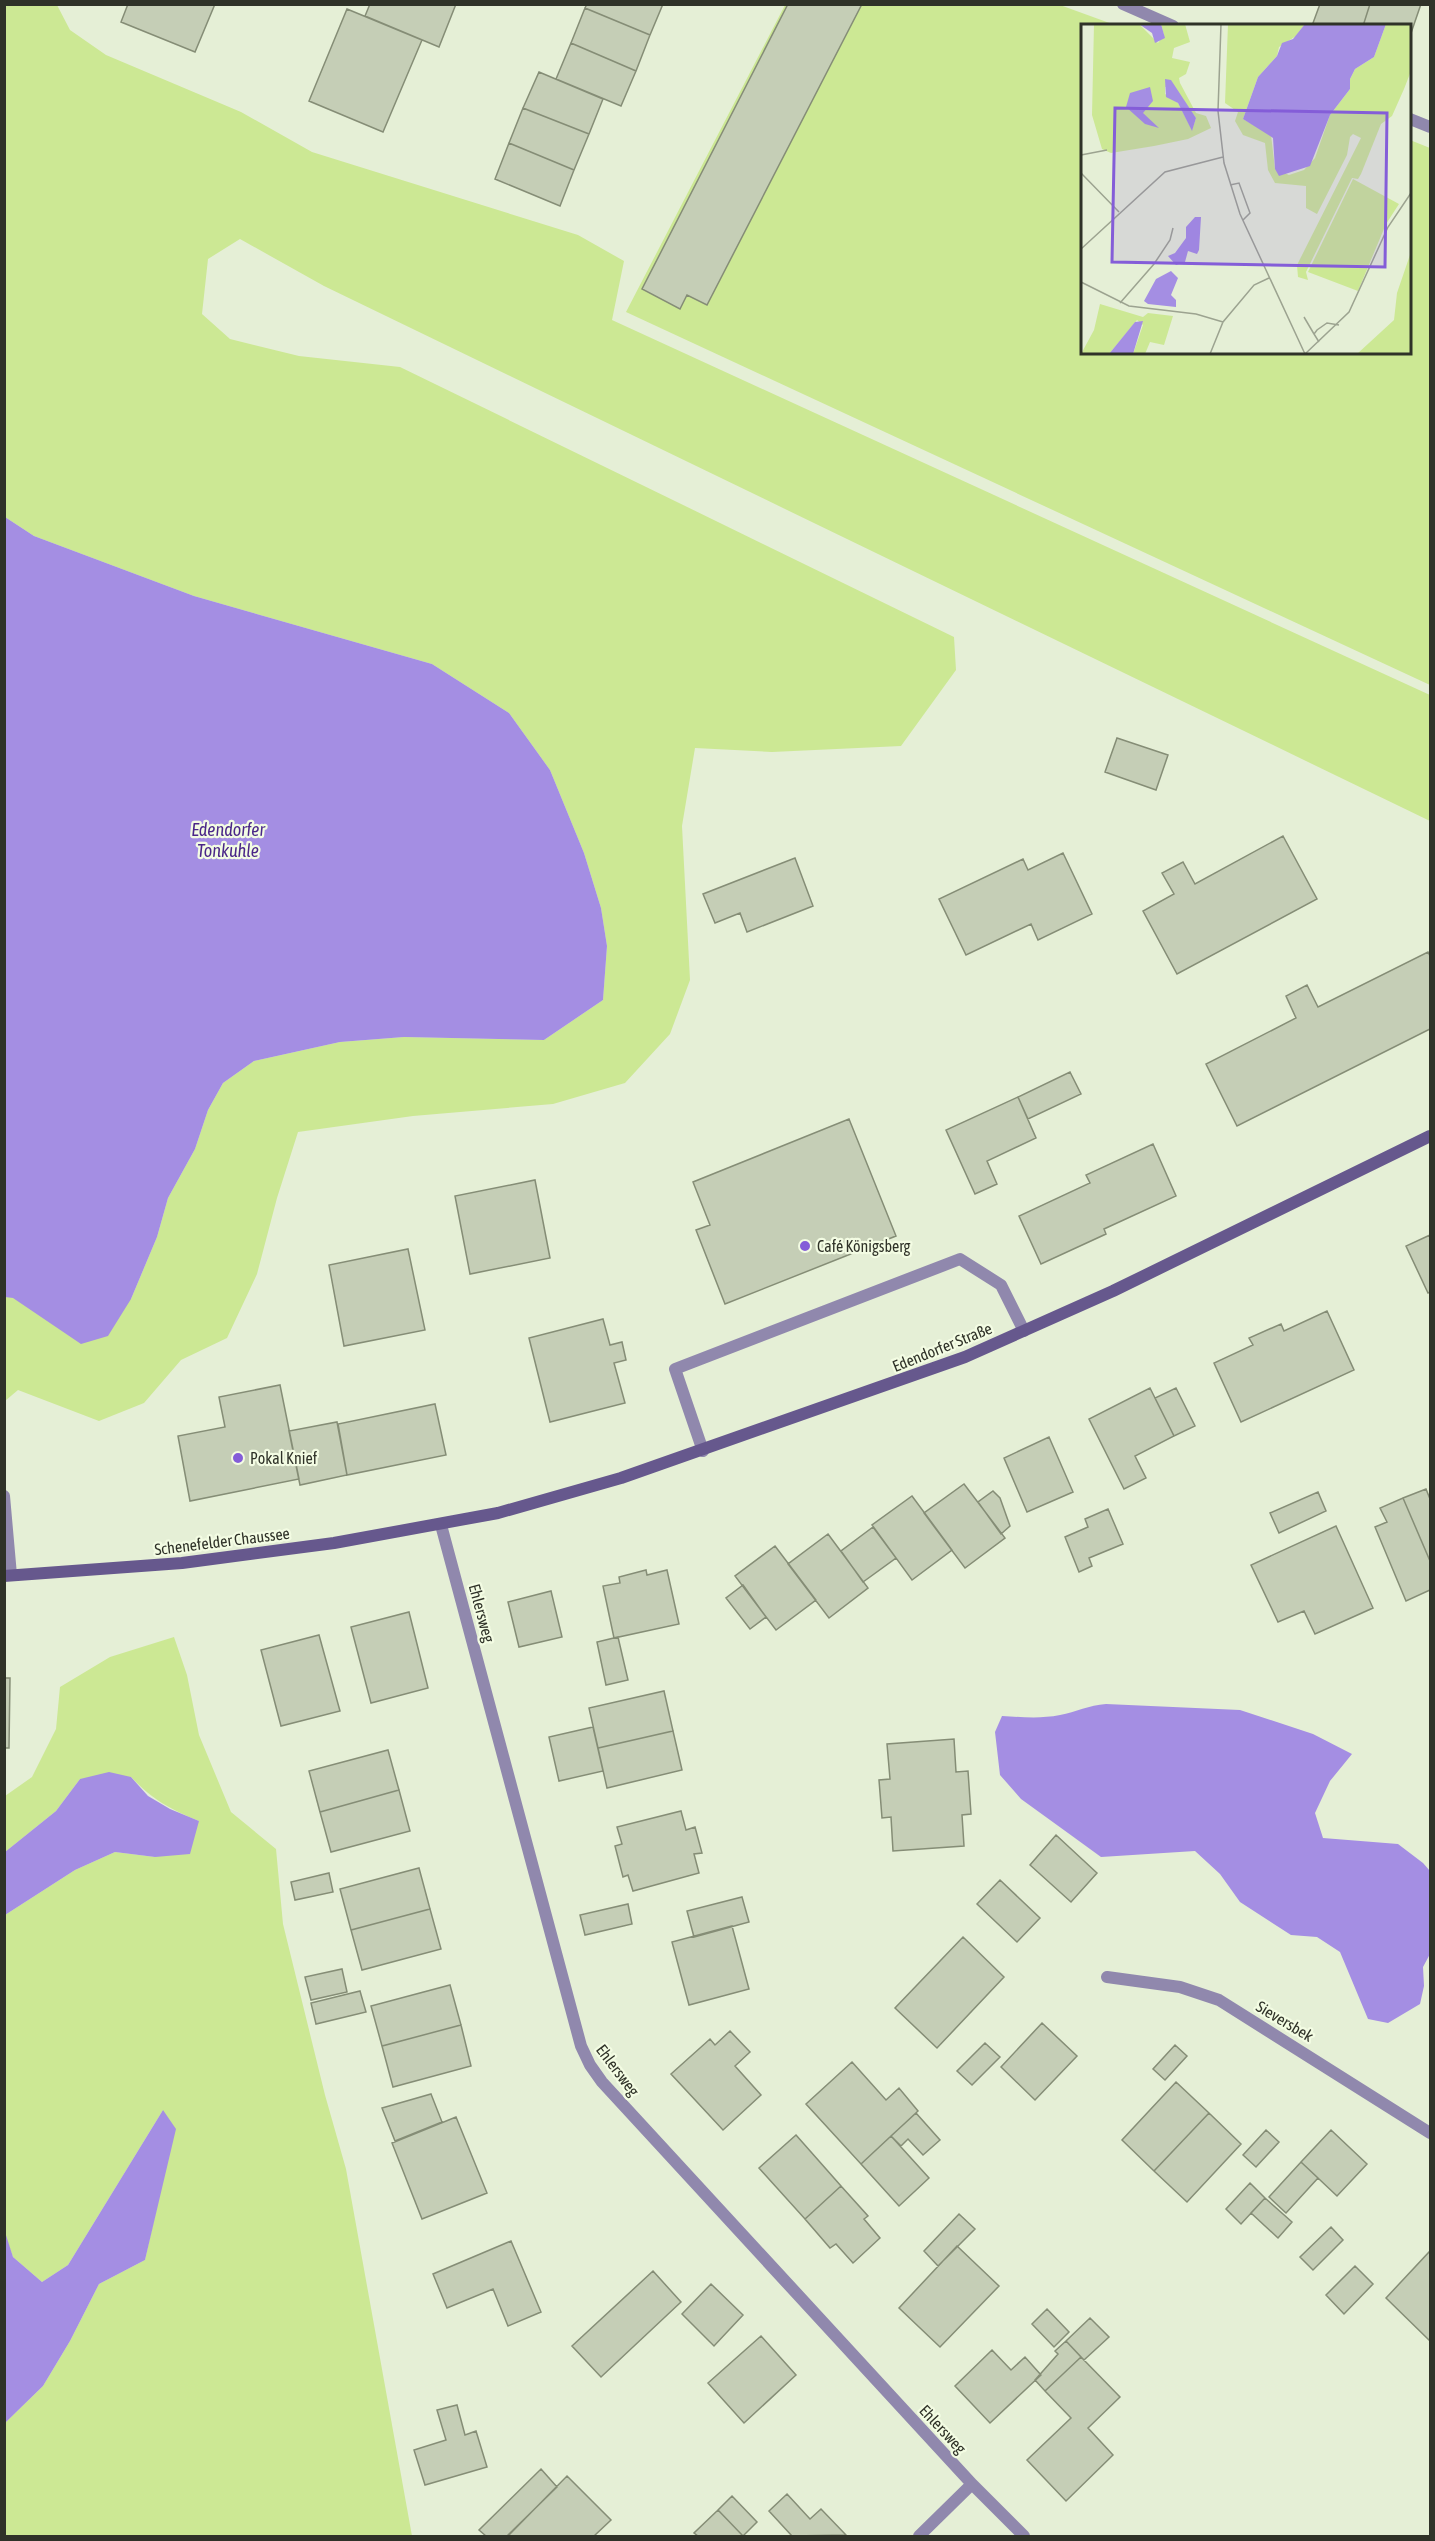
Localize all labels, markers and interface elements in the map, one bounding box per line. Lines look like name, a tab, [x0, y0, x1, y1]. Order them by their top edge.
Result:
inset map	[1081, 24, 1411, 354]
water label: Edendorfer Tonkuhle	[191, 819, 266, 861]
place label: Café Königsberg	[817, 1237, 911, 1256]
marker: Café Königsberg	[798, 1239, 812, 1253]
street label: Edendorfer Straße	[890, 1319, 994, 1375]
place label: Pokal Knief	[250, 1449, 318, 1467]
marker: Pokal Knief	[231, 1451, 245, 1465]
street label: Schenefelder Chaussee	[153, 1524, 291, 1558]
street label: Ehlersweg	[465, 1582, 498, 1645]
street label: Sieversbek	[1253, 1997, 1317, 2045]
street label: Ehlersweg	[592, 2041, 643, 2100]
street label: Ehlersweg	[915, 2401, 970, 2458]

